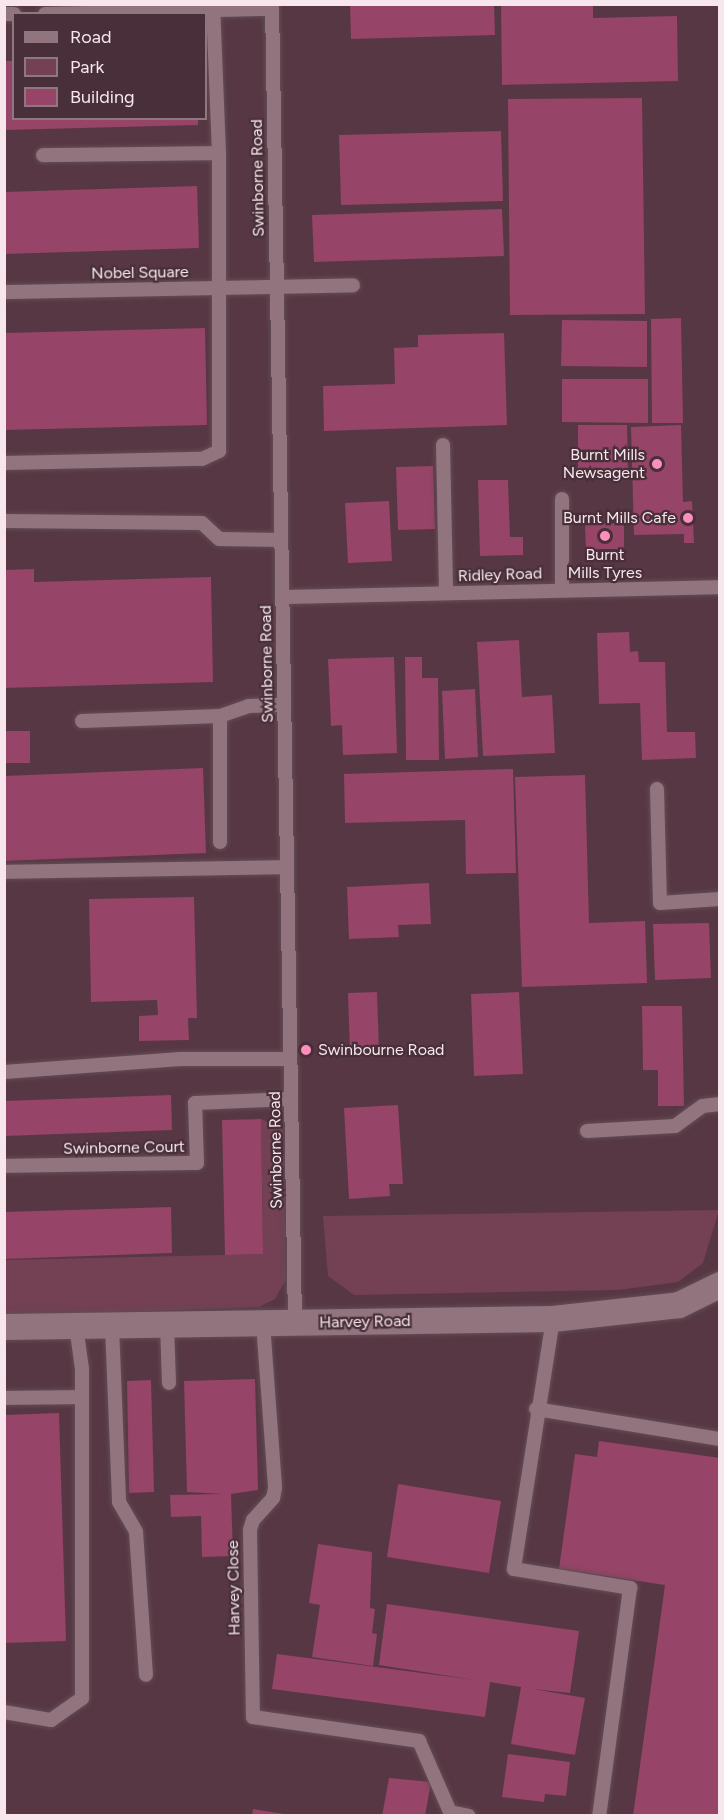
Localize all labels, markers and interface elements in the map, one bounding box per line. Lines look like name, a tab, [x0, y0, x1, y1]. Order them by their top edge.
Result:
legend	[12, 12, 207, 120]
text: Road	[70, 26, 111, 48]
text: Park	[70, 56, 104, 78]
text: Building	[70, 86, 135, 108]
street label: Swinborne Road	[247, 119, 269, 237]
street label: Nobel Square	[91, 263, 189, 283]
place label: Burnt Mills Newsagent	[563, 445, 645, 483]
marker: Burnt Mills Newsagent	[650, 457, 664, 471]
place label: Burnt Mills Cafe	[563, 508, 676, 528]
marker: Burnt Mills Cafe	[681, 511, 695, 525]
marker: Burnt Mills Tyres	[598, 529, 612, 543]
place label: Burnt Mills Tyres	[568, 545, 642, 583]
street label: Ridley Road	[458, 564, 542, 586]
street label: Swinborne Road	[256, 605, 278, 723]
place label: Swinbourne Road	[318, 1040, 444, 1060]
marker: Swinbourne Road	[299, 1043, 313, 1057]
street label: Swinborne Road	[265, 1091, 287, 1209]
street label: Swinborne Court	[63, 1137, 185, 1159]
street label: Harvey Road	[319, 1312, 411, 1332]
street label: Harvey Close	[224, 1540, 244, 1636]

